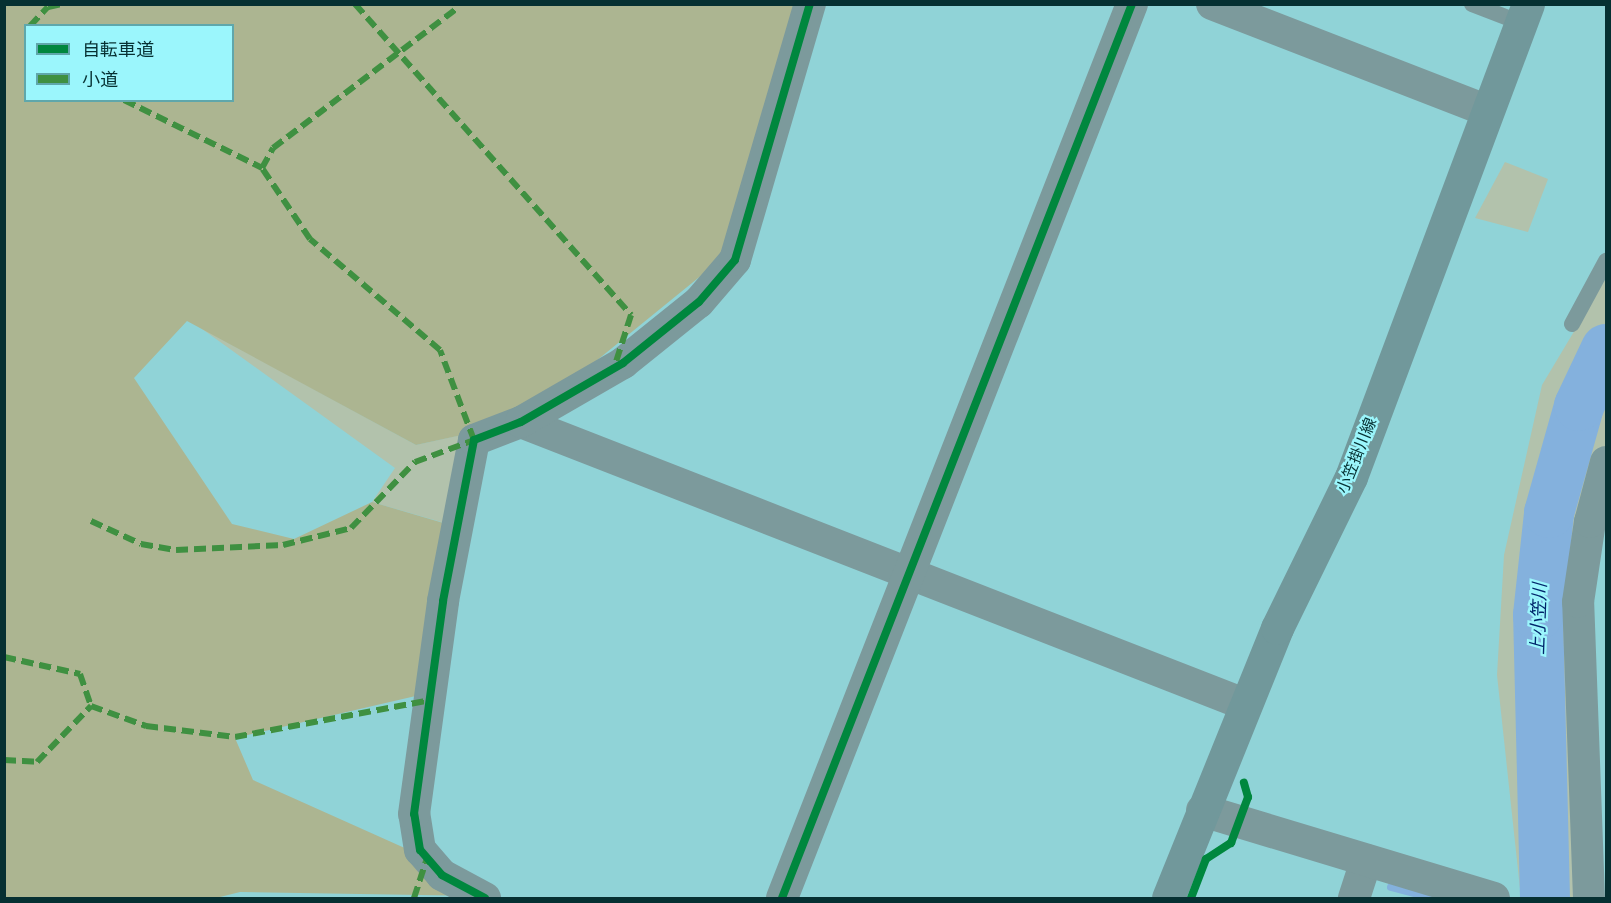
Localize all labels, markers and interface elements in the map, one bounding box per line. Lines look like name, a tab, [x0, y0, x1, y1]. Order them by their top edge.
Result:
legend	[24, 24, 234, 102]
text: 自転車道	[82, 40, 154, 63]
text: 小道	[82, 70, 118, 93]
street label: 小笠掛川線	[1334, 415, 1382, 497]
water label: 上小笠川	[1529, 583, 1553, 655]

